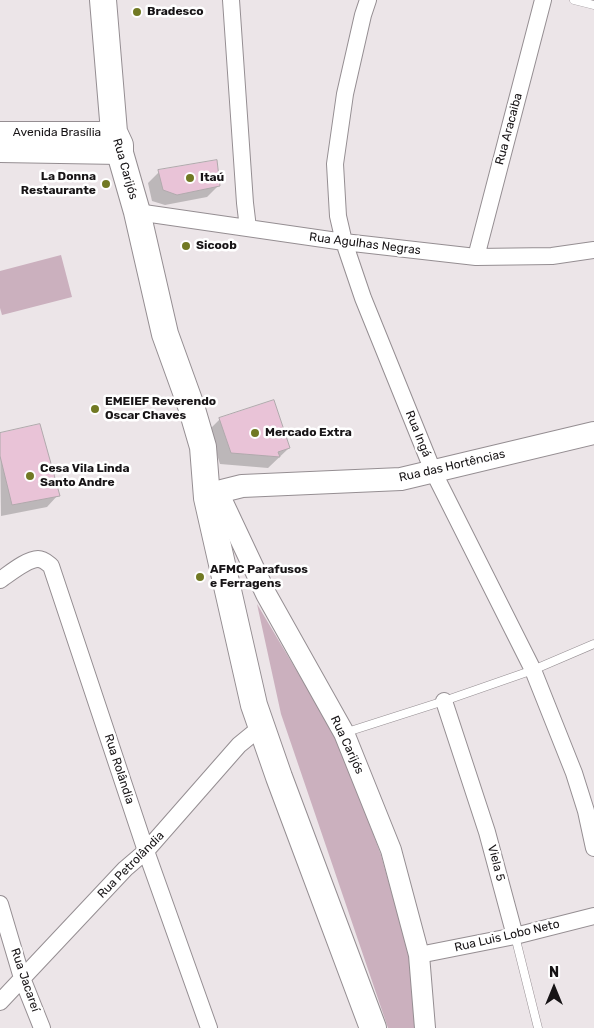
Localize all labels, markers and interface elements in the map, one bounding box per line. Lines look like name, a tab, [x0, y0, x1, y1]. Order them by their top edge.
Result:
place label: Bradesco	[147, 5, 204, 19]
marker: Bradesco	[131, 6, 143, 18]
street label: Rua Aracaiba	[493, 92, 525, 166]
street label: Avenida Brasília	[13, 126, 101, 140]
street label: Rua Carijós	[109, 137, 141, 201]
place label: La Donna Restaurante	[21, 170, 96, 198]
place label: Itaú	[200, 171, 224, 185]
marker: Itaú	[184, 172, 196, 184]
marker: La Donna Restaurante	[100, 178, 112, 190]
street label: Rua Agulhas Negras	[308, 230, 422, 258]
place label: Sicoob	[196, 239, 237, 253]
marker: Sicoob	[180, 240, 192, 252]
place label: EMEIEF Reverendo Oscar Chaves	[105, 395, 216, 423]
marker: EMEIEF Reverendo Oscar Chaves	[89, 403, 101, 415]
street label: Rua Ingá	[402, 409, 434, 459]
place label: Mercado Extra	[265, 426, 352, 440]
marker: Mercado Extra	[249, 427, 261, 439]
street label: Rua das Hortências	[398, 447, 506, 485]
place label: Cesa Vila Linda Santo Andre	[40, 462, 129, 490]
marker: Cesa Vila Linda Santo Andre	[24, 470, 36, 482]
place label: AFMC Parafusos e Ferragens	[210, 563, 308, 591]
marker: AFMC Parafusos e Ferragens	[194, 571, 206, 583]
street label: Rua Carijós	[327, 714, 367, 776]
street label: Rua Rolândia	[101, 732, 137, 806]
street label: Rua Petrolândia	[95, 829, 167, 901]
street label: Viela 5	[484, 843, 508, 883]
street label: Rua Luis Lobo Neto	[453, 917, 561, 955]
street label: Rua Jacareí	[7, 946, 43, 1014]
north arrow	[529, 963, 579, 1013]
text: N	[549, 964, 559, 981]

